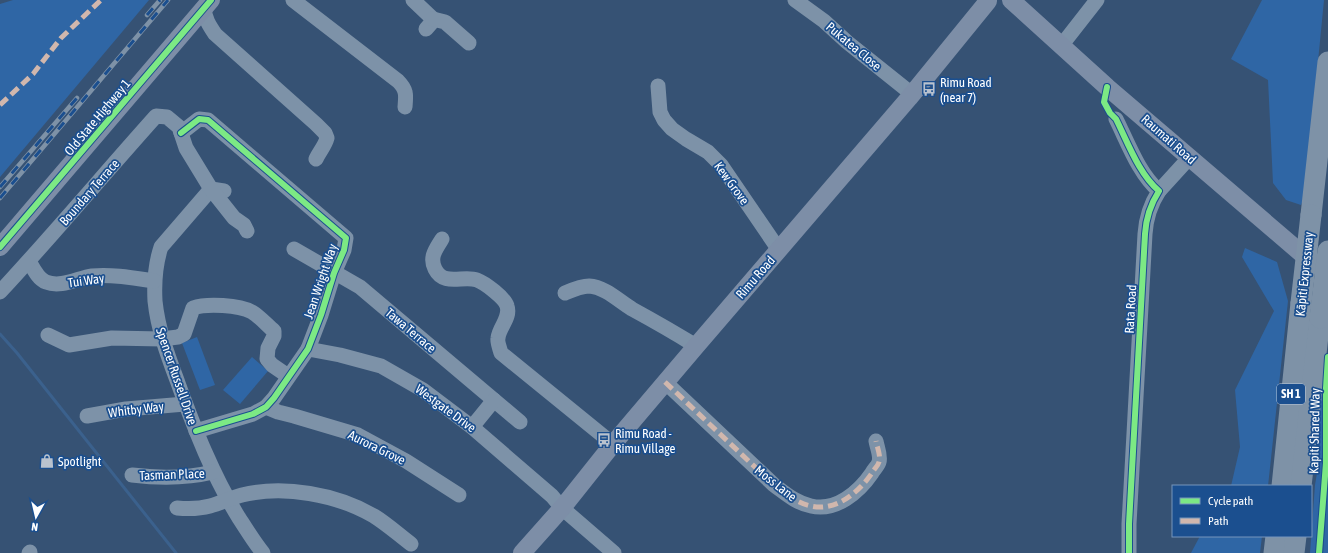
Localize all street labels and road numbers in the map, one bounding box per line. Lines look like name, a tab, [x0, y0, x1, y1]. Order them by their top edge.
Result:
street label: Pukatea Close	[823, 19, 884, 74]
street label: Old State Highway 1	[61, 76, 134, 158]
street label: Raumati Road	[1138, 112, 1199, 167]
street label: Boundary Terrace	[56, 156, 122, 229]
street label: Kew Grove	[711, 159, 752, 208]
street label: Kāpiti Expressway	[1293, 231, 1316, 317]
street label: Jean Wright Way	[301, 241, 341, 321]
street label: Rimu Road	[733, 253, 778, 302]
street label: Tui Way	[67, 270, 106, 290]
street label: Rata Road	[1122, 284, 1139, 334]
street label: Tawa Terrace	[382, 305, 439, 356]
street label: Spencer Russell Drive	[153, 326, 200, 427]
street label: Westgate Drive	[413, 381, 479, 435]
road number: SH 1	[1277, 384, 1305, 404]
street label: Kapiti Shared Way	[1306, 387, 1323, 474]
street label: Whitby Way	[107, 399, 165, 420]
street label: Aurora Grove	[346, 427, 408, 468]
street label: Moss Lane	[752, 462, 800, 504]
street label: Tasman Place	[139, 466, 205, 483]

